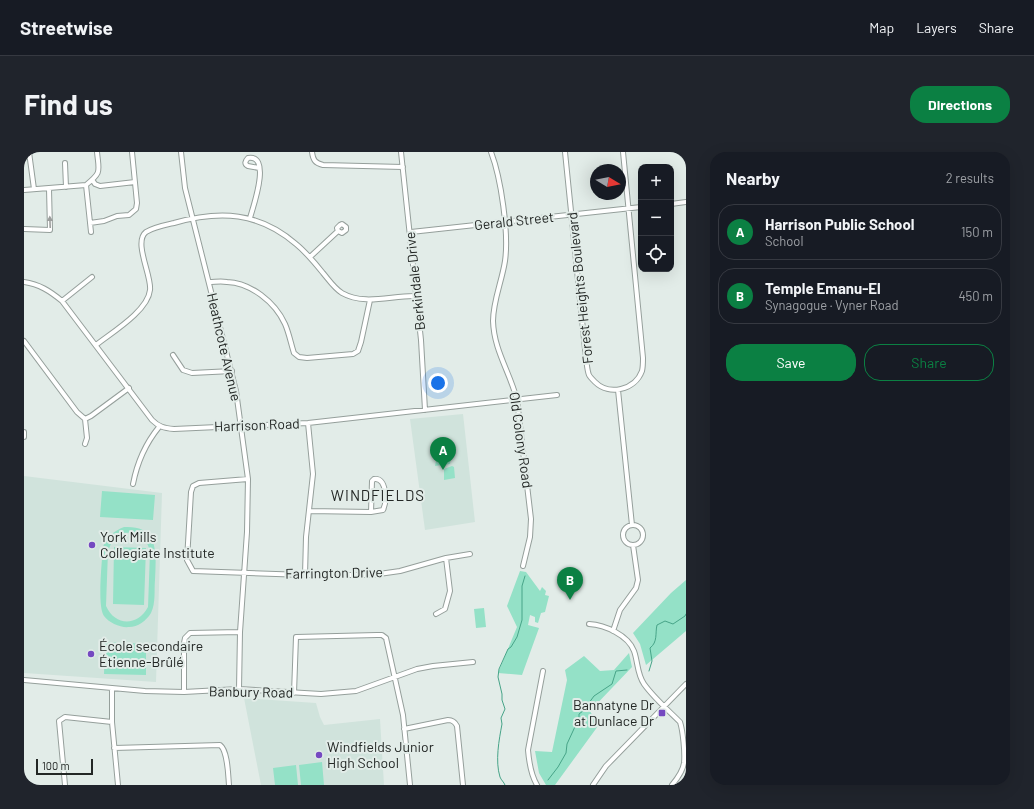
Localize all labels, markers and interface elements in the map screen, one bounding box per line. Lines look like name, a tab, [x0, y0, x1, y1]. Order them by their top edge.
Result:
text: Streetwise	[20, 16, 113, 39]
text: Map	[869, 19, 894, 36]
text: Layers	[916, 19, 957, 36]
text: Share	[979, 19, 1014, 36]
button: Directions	[910, 86, 1010, 123]
text: Find us	[24, 87, 113, 121]
north arrow	[590, 164, 626, 200]
map controls	[638, 164, 674, 272]
button: +	[638, 164, 674, 200]
text: Nearby	[726, 168, 780, 188]
text: 2 results	[946, 170, 994, 186]
button: −	[638, 200, 674, 236]
street label: Gerald Street	[473, 208, 555, 233]
street label: Forest Heights Boulevard	[563, 211, 596, 365]
one-way arrow	[47, 215, 53, 228]
text: Harrison Public School	[765, 215, 914, 233]
text: A	[736, 224, 744, 240]
text: 150 m	[961, 224, 993, 240]
street label: Berkindale Drive	[401, 231, 428, 331]
text: School	[765, 233, 803, 249]
button: locate	[638, 236, 674, 272]
text: Temple Emanu-El	[765, 279, 881, 297]
text: B	[736, 288, 744, 304]
text: 450 m	[958, 288, 993, 304]
street label: Heathcote Avenue	[204, 291, 245, 403]
text: Synagogue · Vyner Road	[765, 297, 899, 313]
button: Save	[726, 344, 856, 381]
button: Share	[864, 344, 994, 381]
your location	[428, 373, 448, 393]
street label: Old Colony Road	[506, 391, 537, 489]
street label: Harrison Road	[214, 415, 300, 434]
pin: A	[430, 437, 456, 470]
district label: WINDFIELDS	[331, 486, 425, 504]
place label: York Mills Collegiate Institute	[100, 528, 215, 561]
marker: York Mills Collegiate Institute	[87, 540, 97, 550]
street label: Farrington Drive	[285, 563, 383, 582]
pin: B	[557, 567, 583, 600]
place label: École secondaire Étienne-Brûlé	[99, 637, 203, 670]
marker: École secondaire Étienne-Brûlé	[86, 649, 96, 659]
street label: Banbury Road	[209, 682, 293, 701]
place label: Bannatyne Dr at Dunlace Dr	[573, 696, 654, 729]
marker: Bannatyne Dr at Dunlace Dr	[657, 708, 667, 718]
place label: Windfields Junior High School	[327, 738, 434, 771]
marker: Windfields Junior High School	[314, 750, 324, 760]
scale bar	[36, 757, 93, 776]
text: 100 m	[42, 759, 70, 772]

